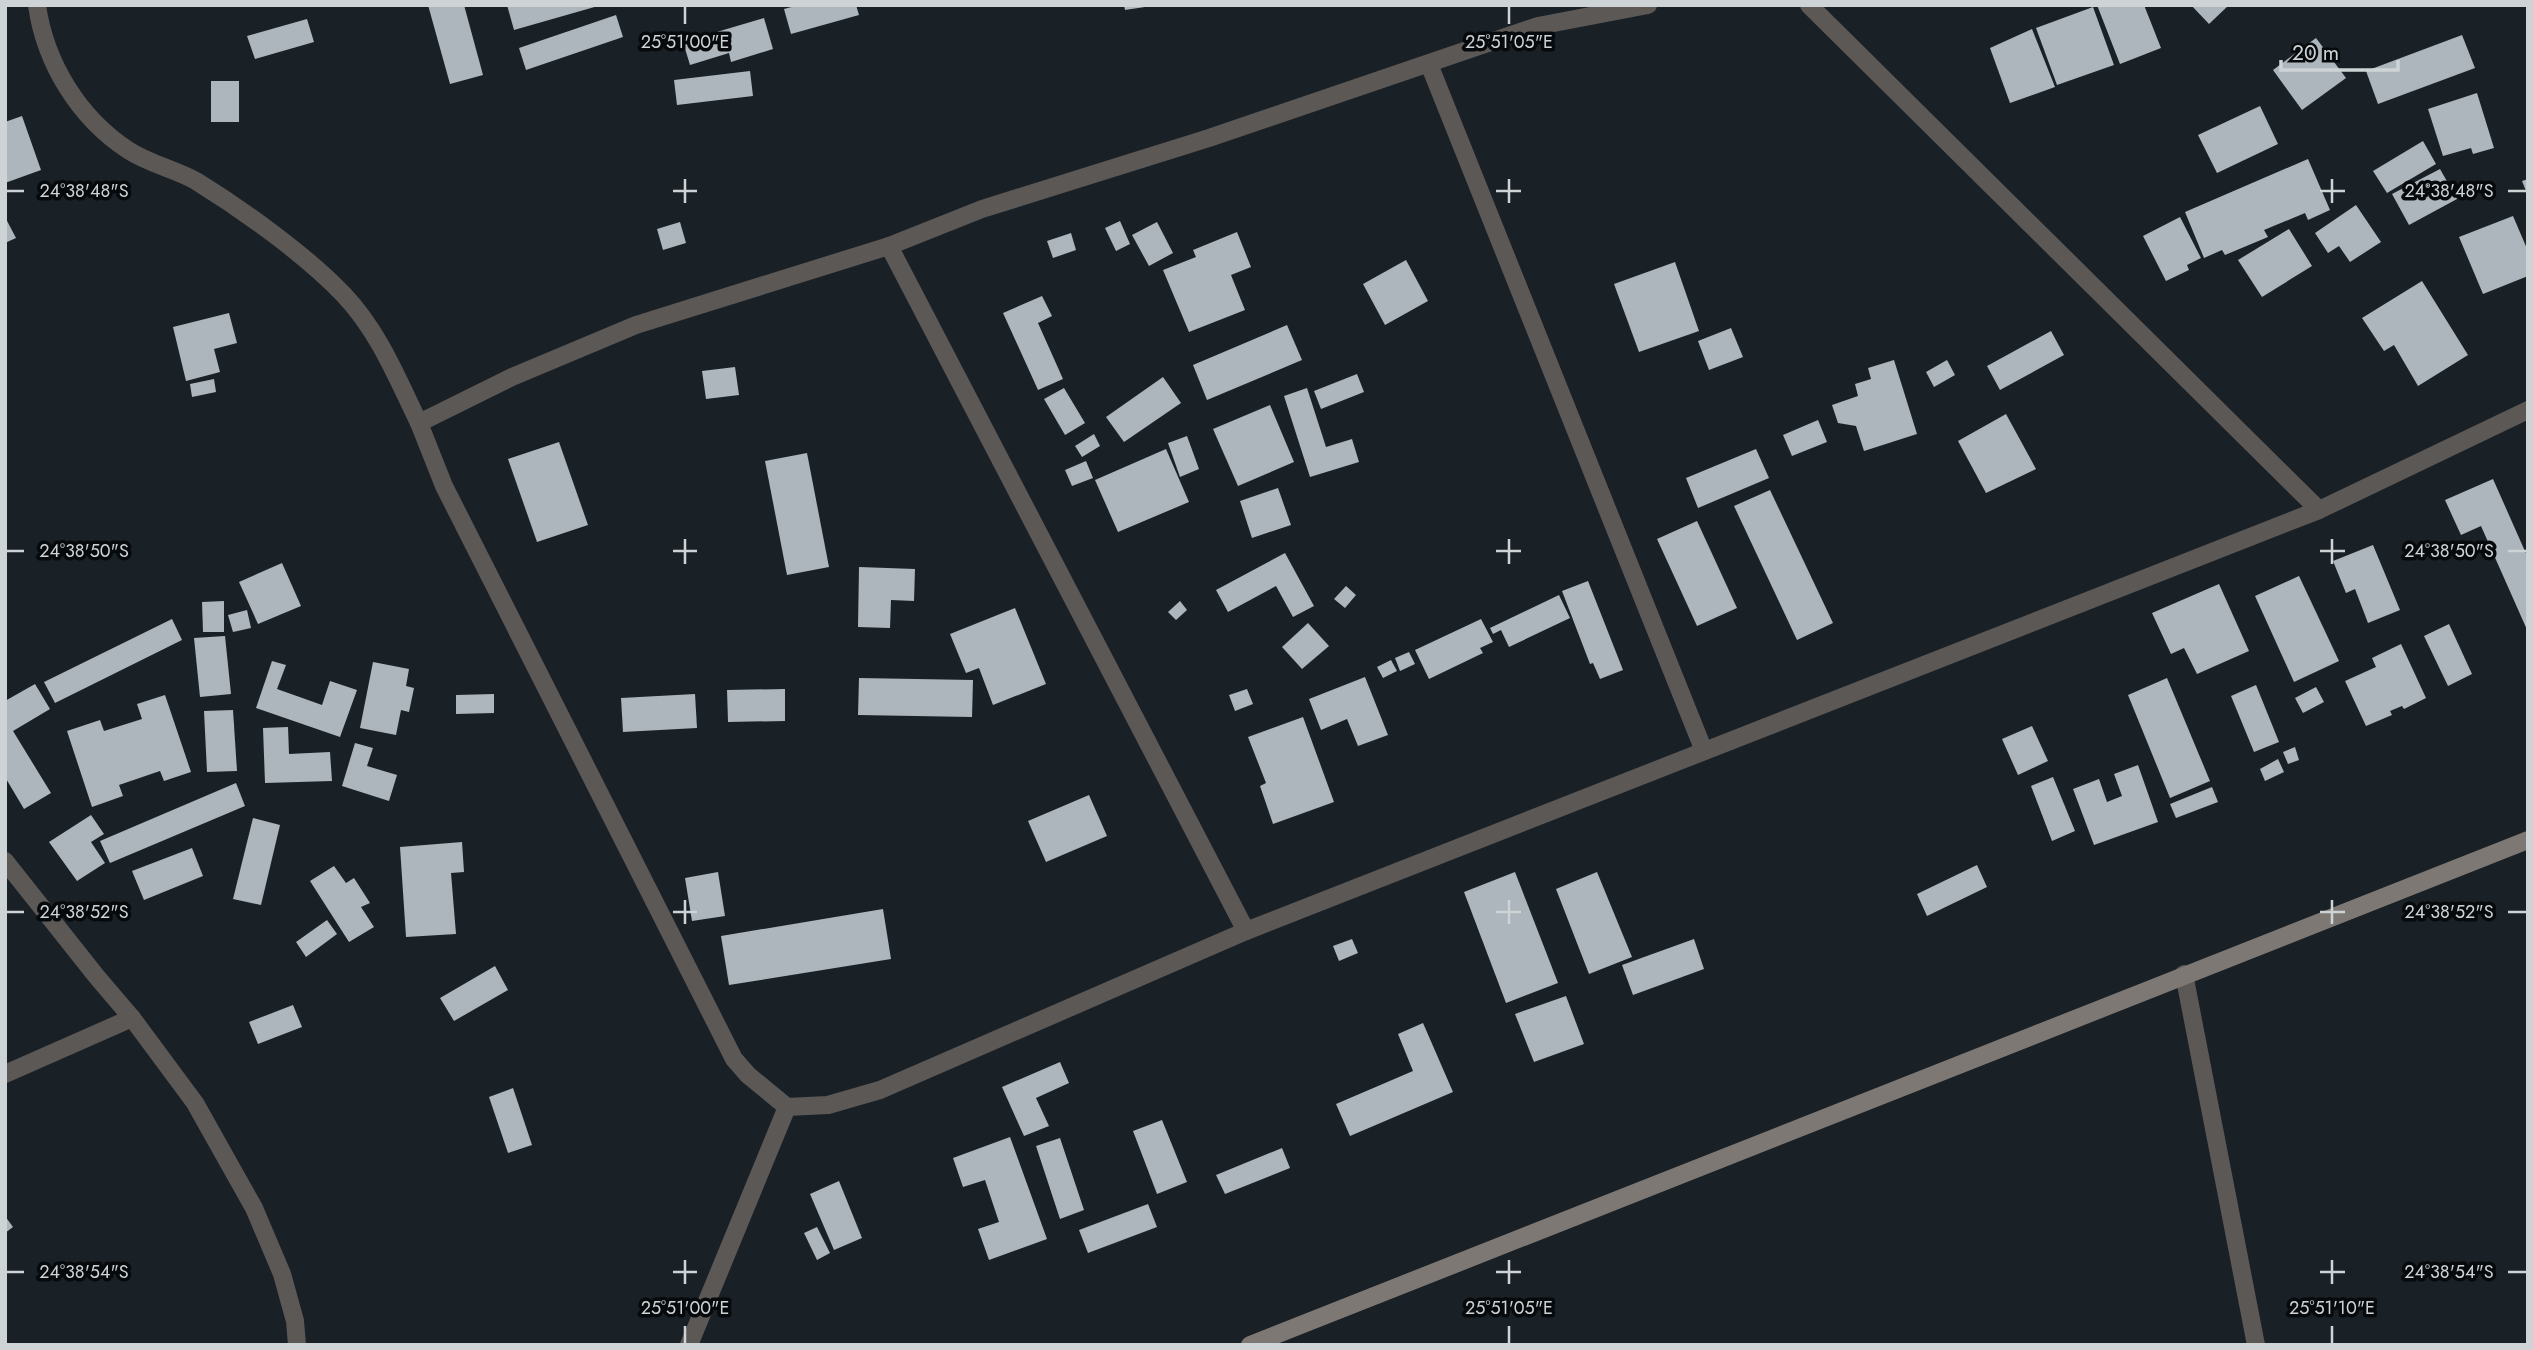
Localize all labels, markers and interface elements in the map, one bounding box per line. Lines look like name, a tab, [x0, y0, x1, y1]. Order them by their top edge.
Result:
scale bar	[2281, 28, 2398, 72]
text: 25°51'00"E	[641, 29, 729, 55]
text: 25°51'05"E	[1465, 29, 1553, 55]
text: 20 m	[2292, 38, 2339, 68]
text: 24°38'48"S	[39, 178, 129, 204]
text: 24°38'48"S	[2404, 178, 2494, 204]
text: 24°38'50"S	[39, 538, 129, 564]
text: 24°38'50"S	[2404, 538, 2494, 564]
text: 24°38'52"S	[39, 899, 129, 925]
text: 24°38'52"S	[2404, 899, 2494, 925]
text: 24°38'54"S	[39, 1259, 129, 1285]
text: 24°38'54"S	[2404, 1259, 2494, 1285]
text: 25°51'00"E	[641, 1295, 729, 1321]
text: 25°51'05"E	[1465, 1295, 1553, 1321]
text: 25°51'10"E	[2289, 1295, 2375, 1321]

